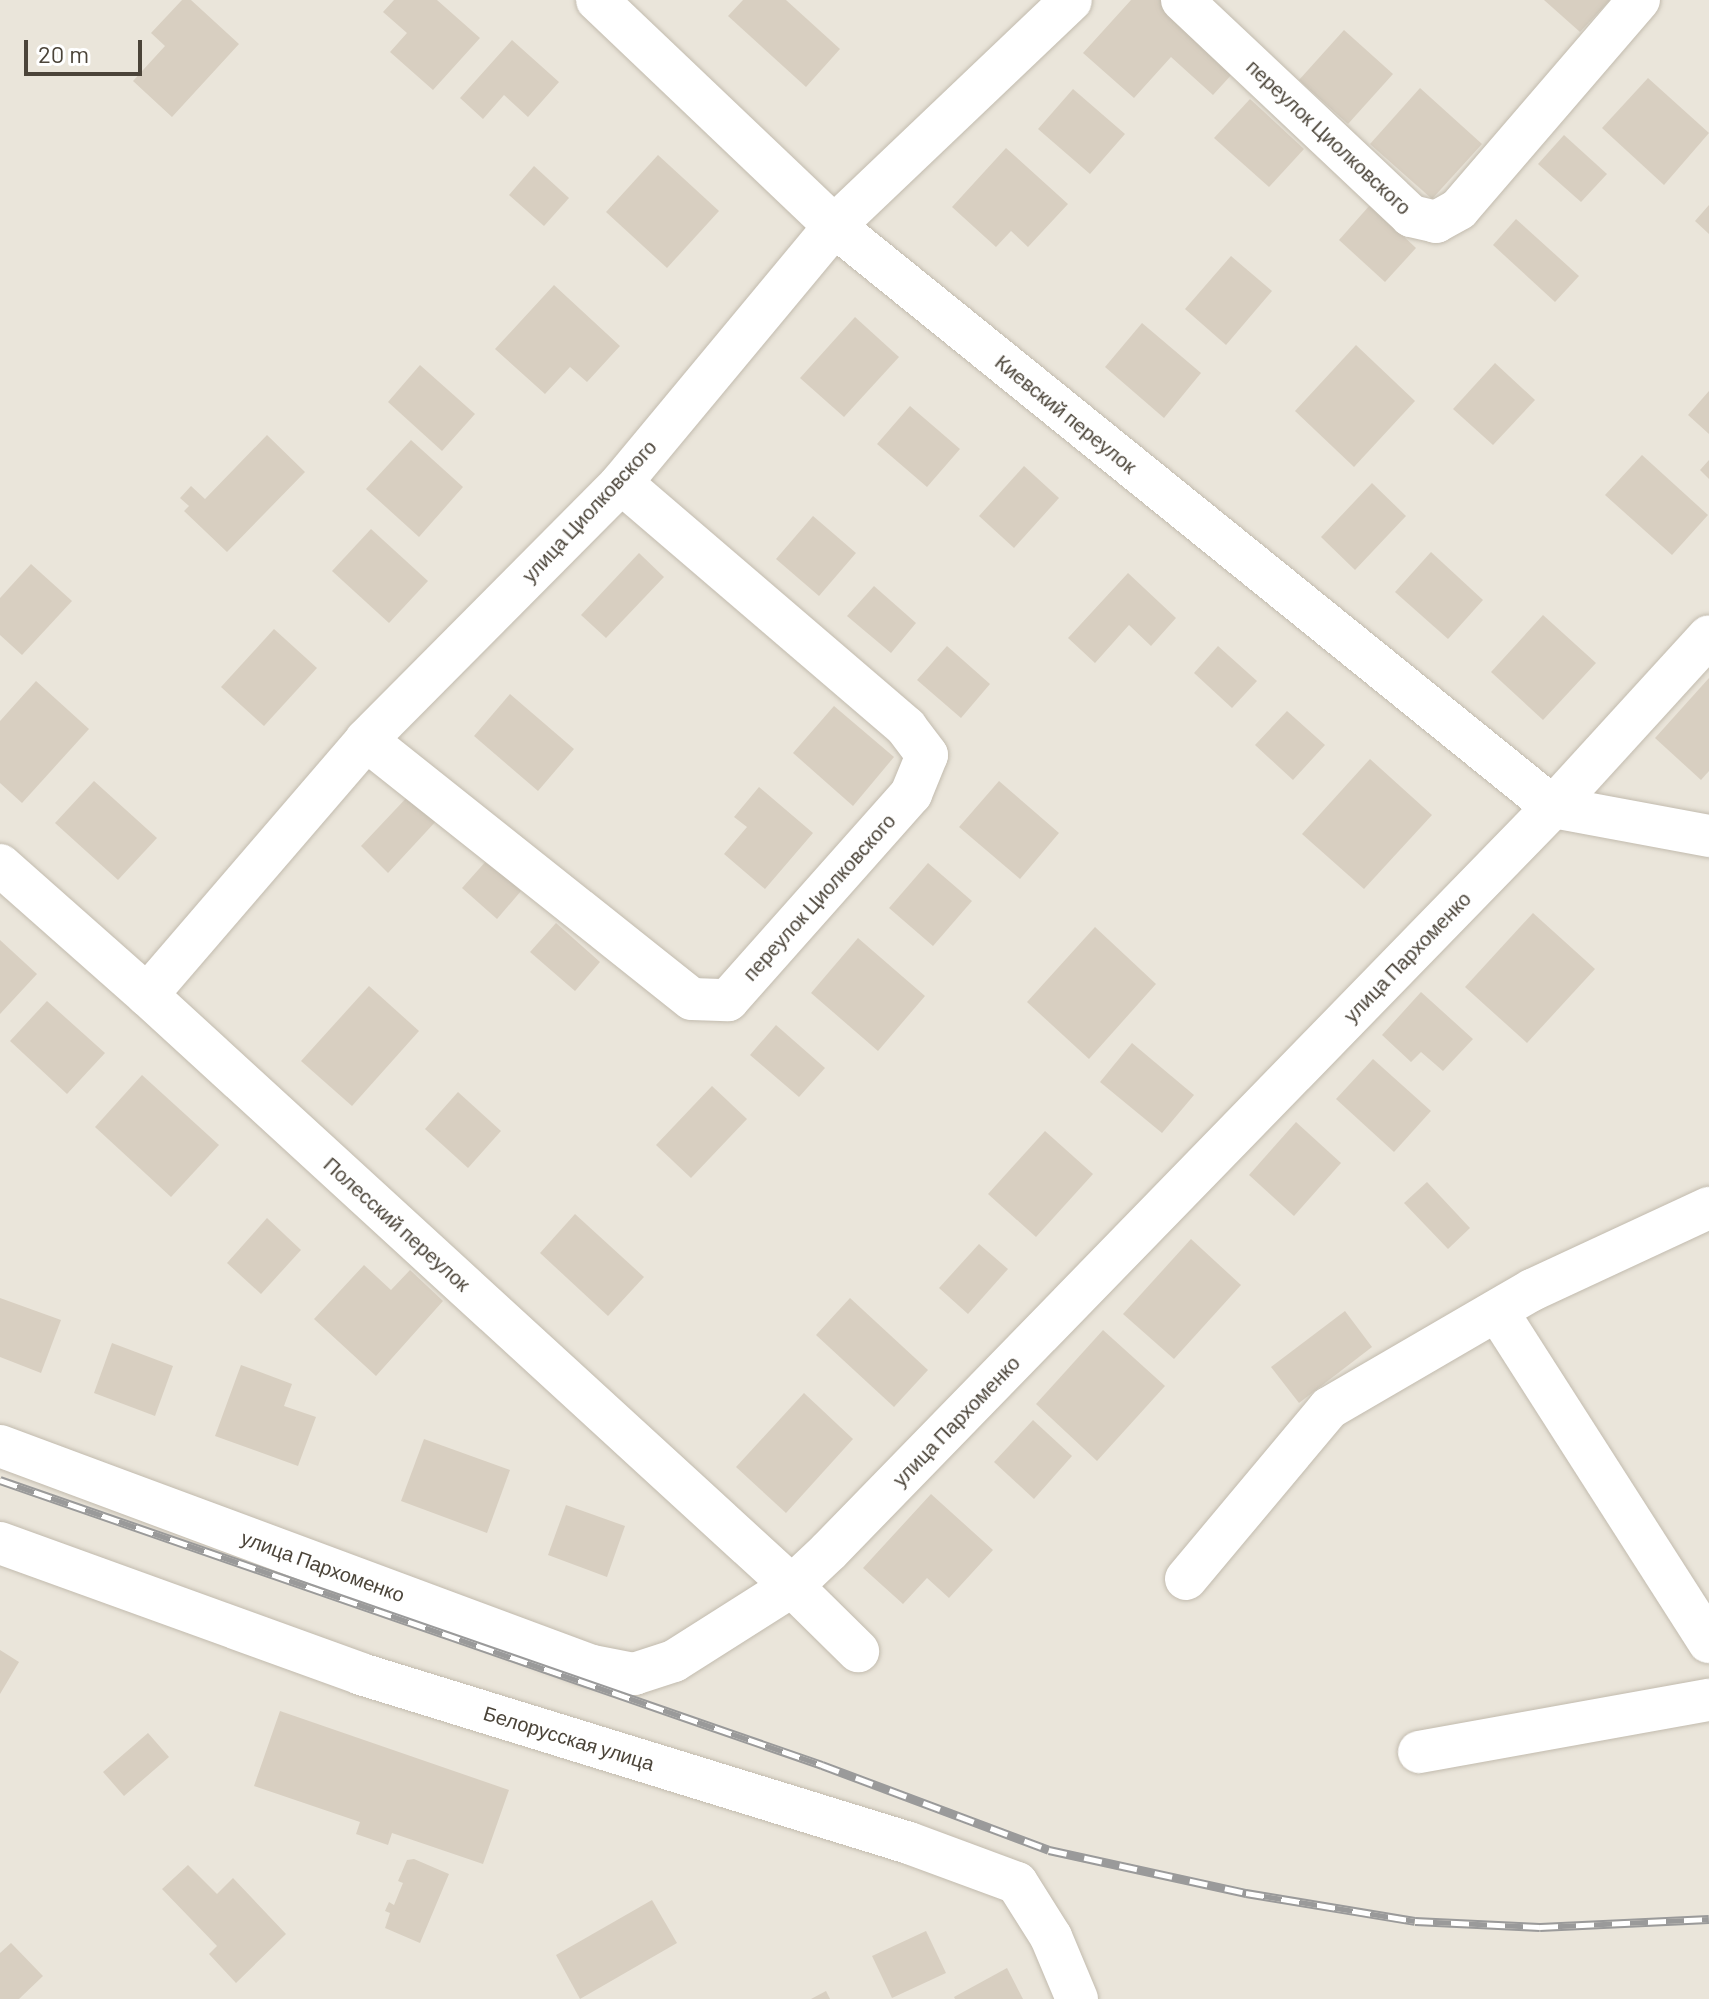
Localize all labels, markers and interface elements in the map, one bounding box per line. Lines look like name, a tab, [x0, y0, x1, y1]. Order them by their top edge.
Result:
scale bar	[28, 24, 146, 74]
text: 20 m	[38, 39, 89, 68]
street label: переулок Циолковского	[1242, 55, 1416, 219]
street label: Киевский переулок	[991, 350, 1141, 478]
street label: улица Циолковского	[517, 435, 661, 587]
street label: переулок Циолковского	[738, 809, 900, 985]
street label: улица Пархоменко	[1339, 887, 1475, 1027]
street label: Полесский переулок	[319, 1152, 475, 1296]
street label: улица Пархоменко	[888, 1351, 1024, 1491]
street label: улица Пархоменко	[238, 1525, 408, 1607]
street label: Белорусская улица	[481, 1701, 657, 1775]

